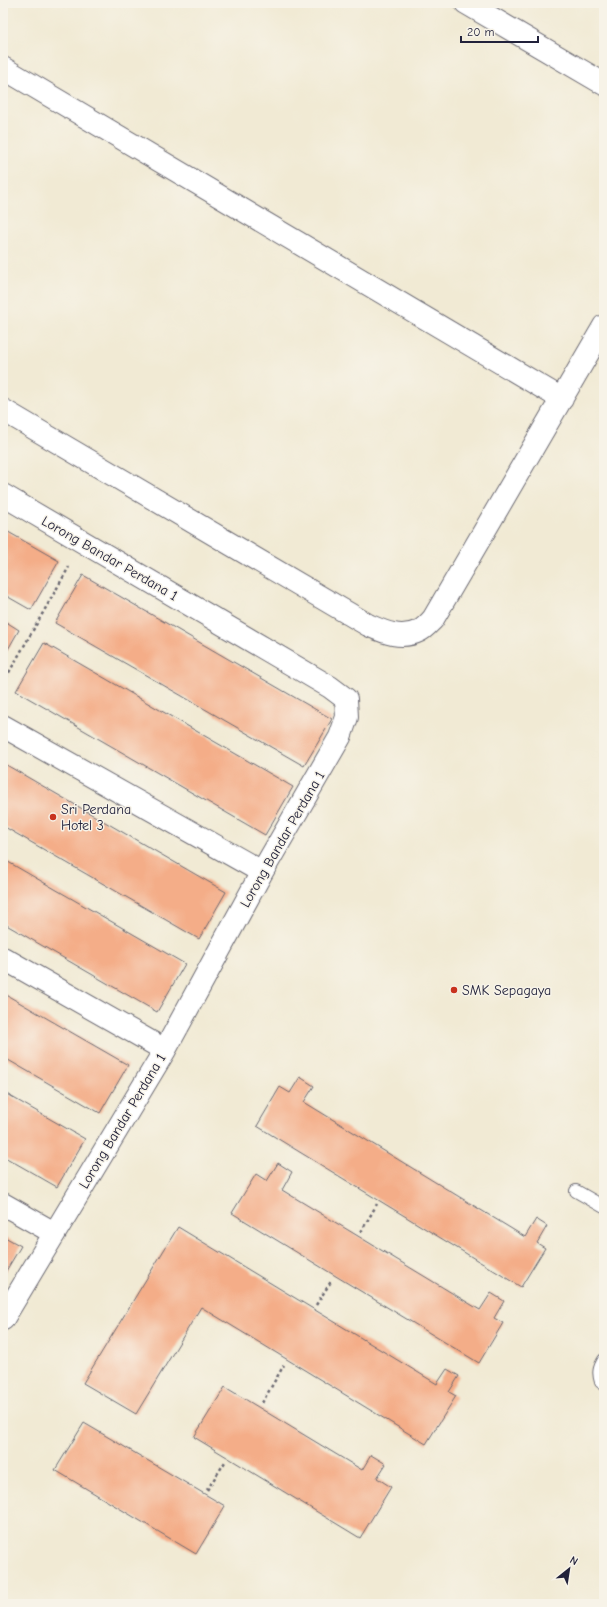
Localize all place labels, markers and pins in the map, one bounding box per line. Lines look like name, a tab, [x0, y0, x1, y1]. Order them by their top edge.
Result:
place label: Sri Perdana Hotel 3	[61, 801, 131, 834]
marker: Sri Perdana Hotel 3	[48, 812, 58, 822]
place label: SMK Sepagaya	[462, 982, 551, 999]
marker: SMK Sepagaya	[449, 985, 459, 995]

